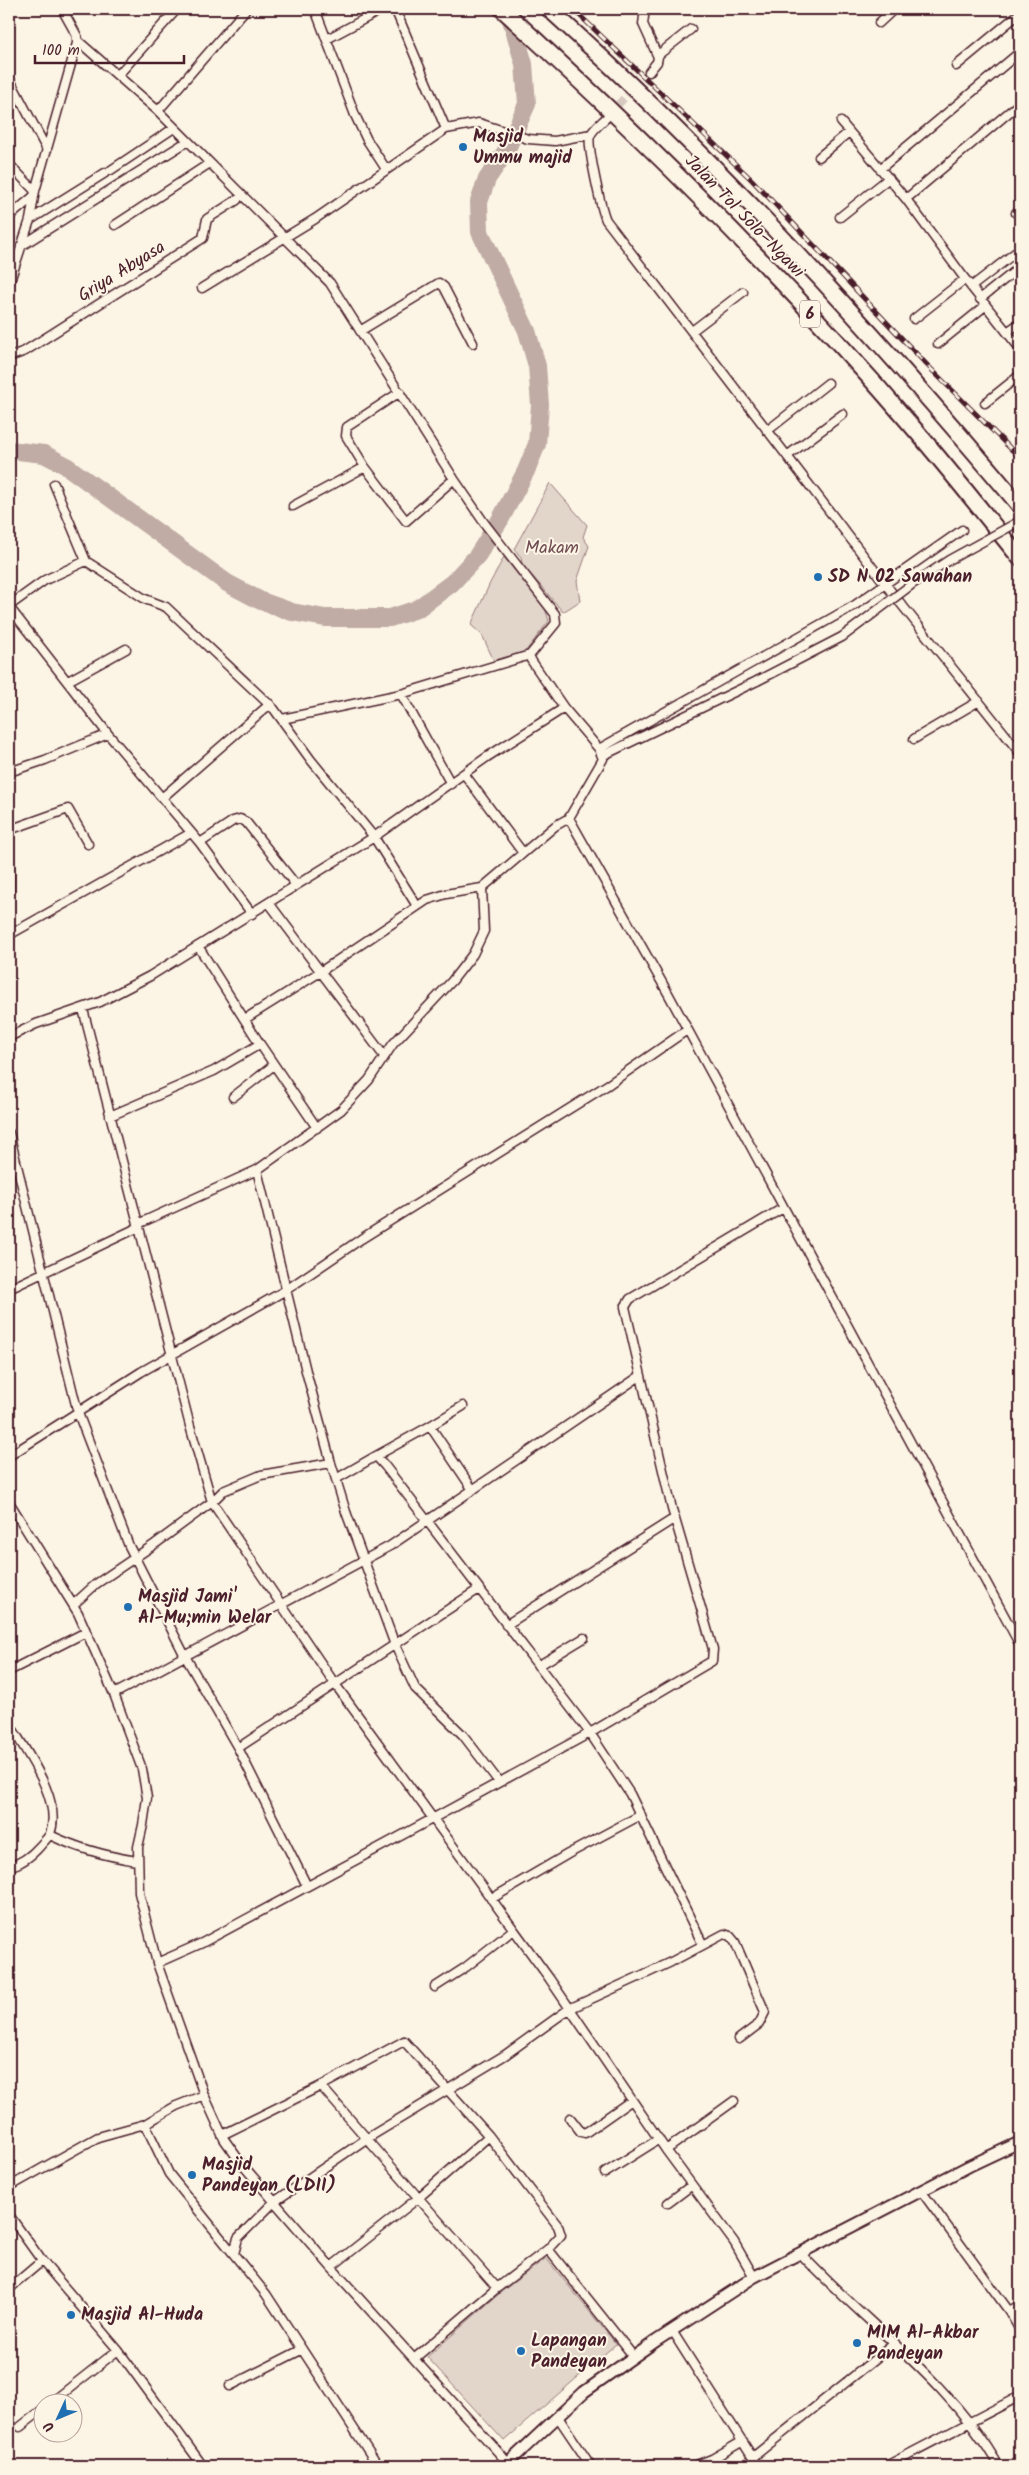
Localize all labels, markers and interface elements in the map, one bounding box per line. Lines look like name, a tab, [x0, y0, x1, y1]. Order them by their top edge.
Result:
scale bar	[35, 32, 184, 64]
text: 100 m	[42, 39, 80, 63]
place label: Masjid Ummu majid	[473, 123, 572, 173]
marker: Masjid Ummu majid	[457, 141, 469, 153]
street label: Jalan Tol Solo–Ngawi	[677, 148, 811, 286]
street label: Griya Abyasa	[72, 234, 172, 310]
road number: 6	[800, 300, 820, 328]
park label: Makam	[525, 534, 579, 563]
place label: SD N 02 Sawahan	[828, 563, 972, 592]
marker: SD N 02 Sawahan	[812, 571, 824, 583]
place label: Masjid Jami' Al-Mu;min Welar	[138, 1583, 273, 1633]
marker: Masjid Jami' Al-Mu;min Welar	[122, 1601, 134, 1613]
place label: Masjid Pandeyan (LDII)	[202, 2151, 336, 2201]
marker: Masjid Pandeyan (LDII)	[186, 2169, 198, 2181]
place label: Masjid Al-Huda	[81, 2301, 203, 2330]
marker: Masjid Al-Huda	[65, 2309, 77, 2321]
place label: MIM Al-Akbar Pandeyan	[867, 2319, 980, 2369]
place label: Lapangan Pandeyan	[531, 2327, 607, 2377]
marker: MIM Al-Akbar Pandeyan	[851, 2337, 863, 2349]
marker: Lapangan Pandeyan	[515, 2345, 527, 2357]
north arrow	[32, 2392, 82, 2442]
text: U	[38, 2415, 60, 2437]

